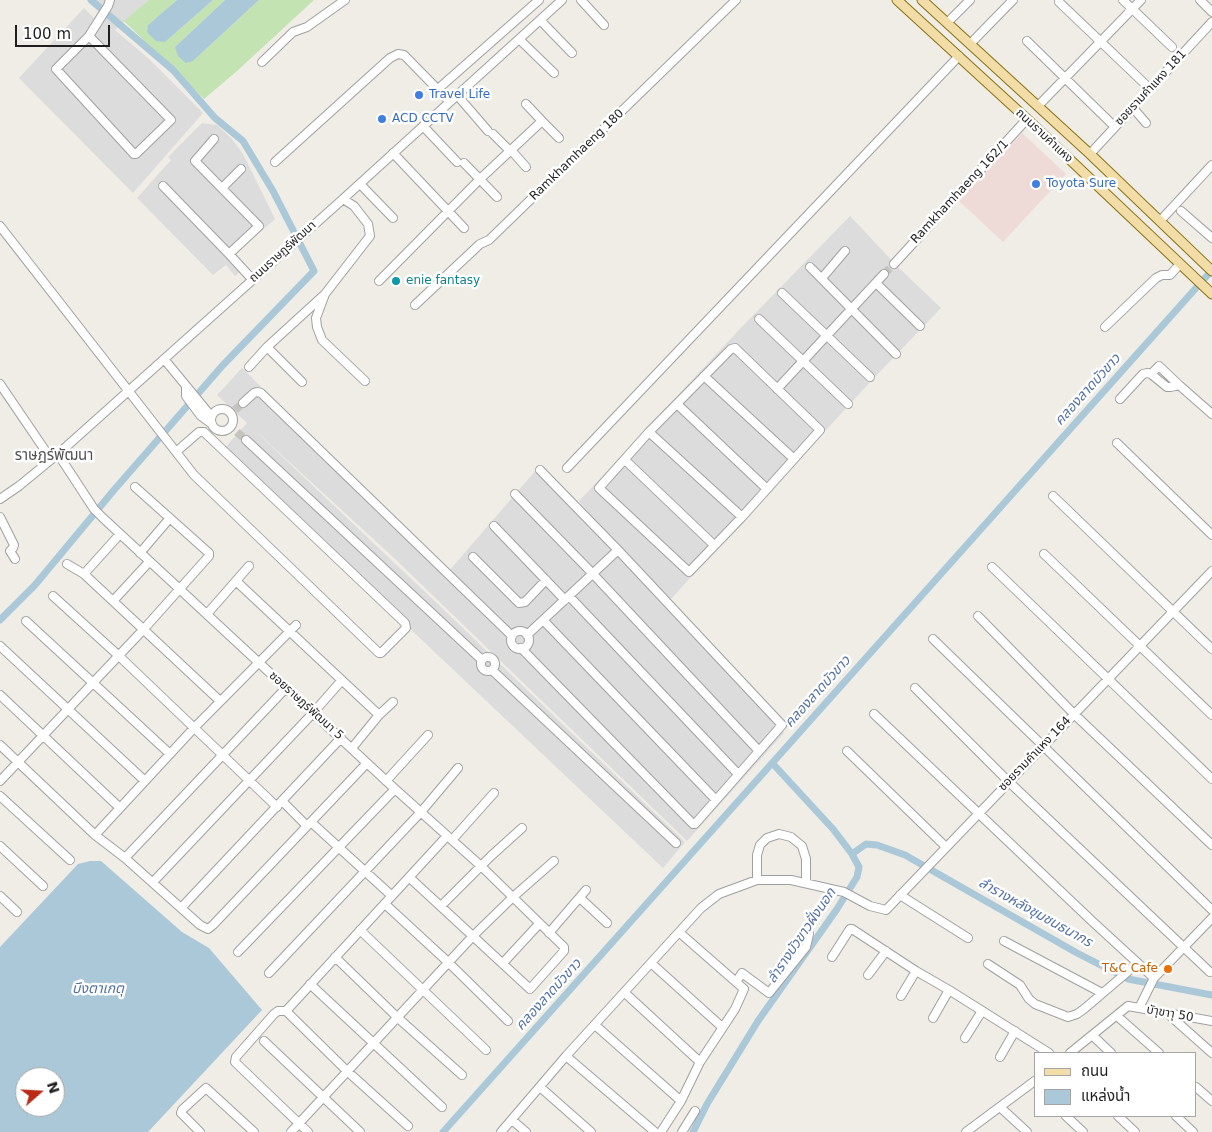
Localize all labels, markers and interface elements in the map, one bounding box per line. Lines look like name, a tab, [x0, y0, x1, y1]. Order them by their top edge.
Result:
scale bar	[18, 15, 112, 47]
text: 100 m	[23, 25, 71, 43]
street label: ซอยรามคำแหง 181	[1112, 47, 1190, 129]
place label: Travel Life	[429, 88, 490, 102]
marker: Travel Life	[413, 89, 425, 101]
street label: Ramkhamhaeng 180	[527, 106, 627, 204]
street label: ถนนรามคำแหง	[1013, 106, 1075, 166]
place label: ACD CCTV	[392, 112, 454, 126]
marker: ACD CCTV	[376, 113, 388, 125]
street label: Ramkhamhaeng 162/1	[908, 137, 1012, 247]
place label: Toyota Sure	[1046, 177, 1116, 191]
marker: Toyota Sure	[1030, 178, 1042, 190]
street label: ถนนราษฏร์พัฒนา	[247, 218, 319, 286]
place label: enie fantasy	[406, 274, 480, 288]
marker: enie fantasy	[390, 275, 402, 287]
water label: คลองลาดบัวขาว	[1052, 351, 1124, 429]
district label: ราษฎร์พัฒนา	[15, 447, 93, 465]
water label: คลองลาดบัวขาว	[782, 653, 854, 731]
street label: ซอยราษฎร์พัฒนา 5	[266, 669, 346, 743]
street label: ซอยรามคำแหง 164	[996, 714, 1074, 794]
water label: ลำรางหลังชุมชนธนากร	[975, 875, 1095, 951]
water label: ลำรางบัวขาวฝั่งนอก	[764, 885, 840, 987]
water label: คลองลาดบัวขาว	[513, 956, 585, 1034]
place label: T&C Cafe	[1102, 962, 1158, 976]
marker: T&C Cafe	[1162, 963, 1174, 975]
water label: บึงตาเกตุ	[72, 981, 124, 997]
street label: บัาุขาาุ 50	[1145, 1003, 1195, 1025]
legend	[1034, 1052, 1197, 1117]
text: ถนน	[1081, 1062, 1108, 1080]
north arrow	[15, 1067, 65, 1117]
text: N	[44, 1079, 63, 1096]
text: แหล่งน้ำ	[1081, 1087, 1130, 1105]

